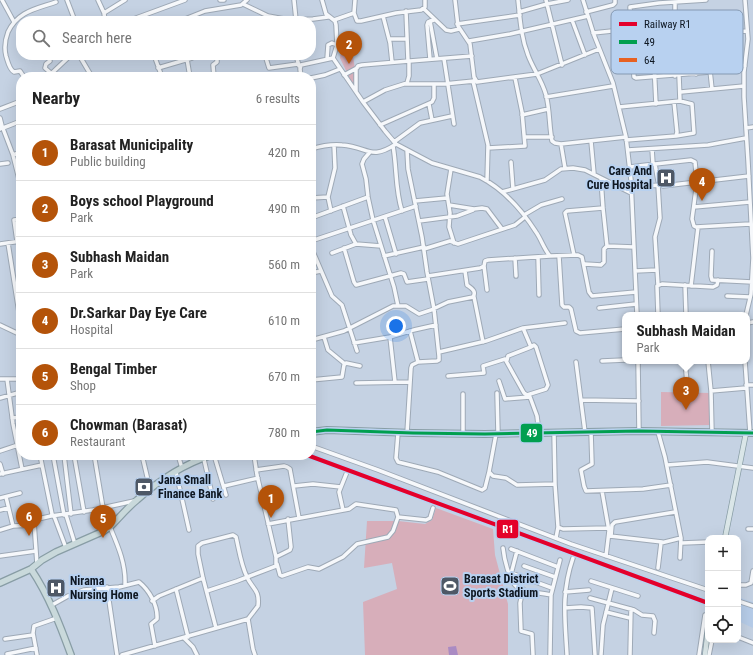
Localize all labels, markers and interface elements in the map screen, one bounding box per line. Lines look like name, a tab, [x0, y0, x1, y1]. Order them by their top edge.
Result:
legend	[611, 10, 743, 74]
search box	[16, 16, 316, 60]
text: Railway R1	[644, 18, 691, 31]
icon: search	[30, 27, 52, 49]
text: Search here	[62, 29, 132, 47]
pin: 2	[336, 31, 362, 64]
text: 49	[644, 36, 655, 49]
text: 64	[644, 54, 655, 67]
text: Nearby	[32, 88, 80, 108]
text: 6 results	[256, 91, 300, 106]
text: Barasat Municipality	[70, 136, 193, 154]
text: 1	[42, 145, 48, 160]
text: 420 m	[268, 145, 300, 160]
text: Public building	[70, 154, 146, 169]
place label: Care And Cure Hospital	[587, 164, 652, 192]
hospital icon: Care And Cure Hospital	[655, 167, 677, 189]
pin: 4	[689, 168, 715, 201]
text: Boys school Playground	[70, 192, 214, 210]
text: 2	[42, 201, 48, 216]
text: 490 m	[268, 201, 300, 216]
text: Park	[70, 210, 93, 225]
text: Subhash Maidan	[70, 248, 169, 266]
text: 3	[42, 257, 48, 272]
text: 560 m	[268, 257, 300, 272]
text: Park	[70, 266, 93, 281]
text: Dr.Sarkar Day Eye Care	[70, 304, 207, 322]
popup	[622, 312, 750, 364]
text: 4	[42, 313, 48, 328]
text: 610 m	[268, 313, 300, 328]
your location	[386, 316, 406, 336]
text: Hospital	[70, 322, 113, 337]
text: Subhash Maidan	[636, 322, 736, 340]
text: Park	[636, 340, 660, 355]
text: Bengal Timber	[70, 360, 157, 378]
text: 5	[42, 369, 48, 384]
text: 670 m	[268, 369, 300, 384]
pin: 3	[673, 377, 699, 410]
text: Shop	[70, 378, 96, 393]
text: Chowman (Barasat)	[70, 416, 187, 434]
line badge: 49	[520, 423, 543, 443]
text: 6	[42, 425, 48, 440]
text: 780 m	[268, 425, 300, 440]
text: 49	[526, 427, 538, 440]
text: Restaurant	[70, 434, 125, 449]
place label: Jana Small Finance Bank	[158, 473, 223, 501]
bank icon: Jana Small Finance Bank	[133, 476, 155, 498]
pin: 1	[258, 485, 284, 518]
pin: 6	[16, 503, 42, 536]
pin: 5	[90, 505, 116, 538]
line badge: R1	[496, 519, 519, 539]
text: R1	[502, 523, 514, 536]
map controls	[705, 535, 741, 643]
button: +	[705, 535, 741, 571]
button: −	[705, 571, 741, 607]
place label: Barasat District Sports Stadium	[464, 572, 539, 600]
place label: Nirama Nursing Home	[70, 574, 139, 602]
sports icon: Barasat District Sports Stadium	[439, 575, 461, 597]
hospital icon: Nirama Nursing Home	[45, 577, 67, 599]
button: locate	[705, 607, 741, 643]

